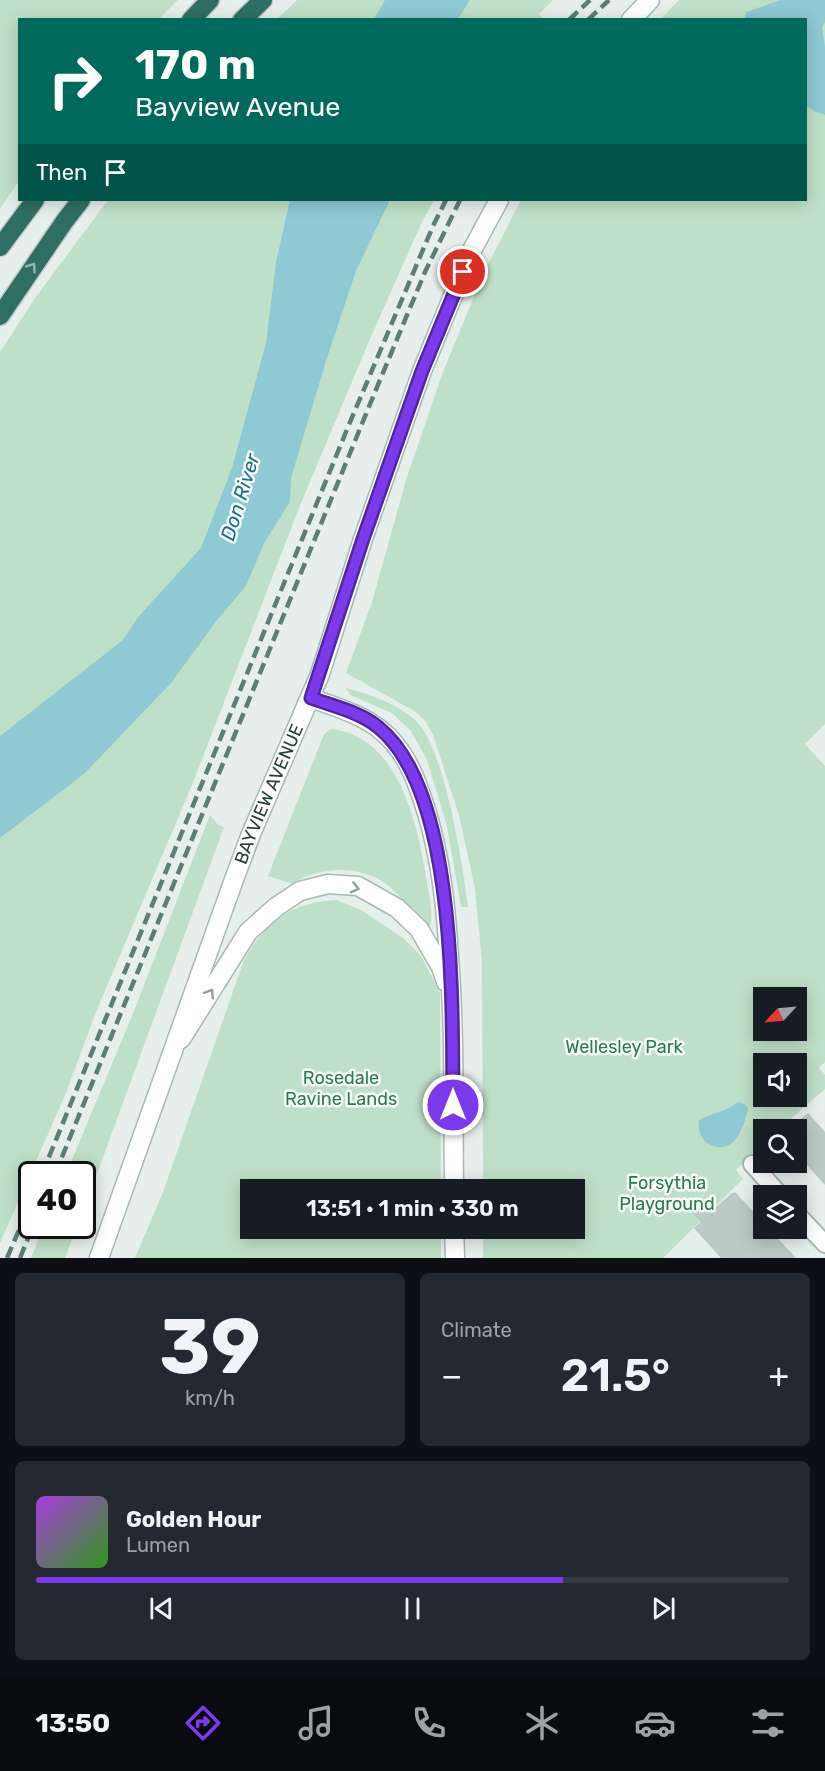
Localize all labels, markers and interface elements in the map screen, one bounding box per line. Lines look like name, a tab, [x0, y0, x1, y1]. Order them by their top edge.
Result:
text: 170 m	[135, 40, 256, 90]
icon: right	[36, 42, 114, 120]
text: Bayview Avenue	[135, 91, 340, 123]
icon: arrive	[99, 156, 132, 189]
text: Then	[36, 159, 87, 186]
pin	[437, 246, 488, 297]
icon: arrive	[446, 255, 479, 288]
one-way arrow	[25, 263, 36, 274]
water label: Don River	[215, 449, 265, 543]
street label: BAYVIEW AVENUE	[230, 721, 308, 867]
one-way arrow	[350, 880, 360, 893]
north arrow	[753, 987, 807, 1041]
map controls	[753, 987, 807, 1239]
one-way arrow	[203, 989, 214, 1000]
park label: Wellesley Park	[565, 1036, 683, 1058]
button: sound	[753, 1053, 807, 1107]
park label: Rosedale Ravine Lands	[285, 1067, 397, 1110]
position arrow	[421, 1073, 485, 1137]
button: search	[753, 1119, 807, 1173]
speed limit sign: 40	[18, 1161, 96, 1239]
park label: Forsythia Playground	[619, 1172, 715, 1215]
button: layers	[753, 1185, 807, 1239]
text: 13:51 · 1 min · 330 m	[306, 1195, 519, 1222]
text: 39	[159, 1300, 261, 1393]
text: Climate	[441, 1318, 512, 1342]
text: 21.5°	[561, 1349, 670, 1402]
text: −	[441, 1356, 462, 1395]
text: +	[768, 1356, 789, 1395]
text: km/h	[185, 1386, 235, 1410]
text: Golden Hour	[126, 1506, 261, 1533]
text: Lumen	[126, 1533, 190, 1557]
icon: previous	[145, 1592, 178, 1625]
icon: pause	[396, 1592, 429, 1625]
icon: next	[647, 1592, 680, 1625]
icon: directions	[182, 1702, 224, 1744]
icon: music	[295, 1702, 337, 1744]
icon: phone	[408, 1702, 450, 1744]
icon: climate	[521, 1702, 563, 1744]
icon: car	[634, 1702, 676, 1744]
icon: filters	[747, 1702, 789, 1744]
text: 13:50	[36, 1707, 110, 1739]

